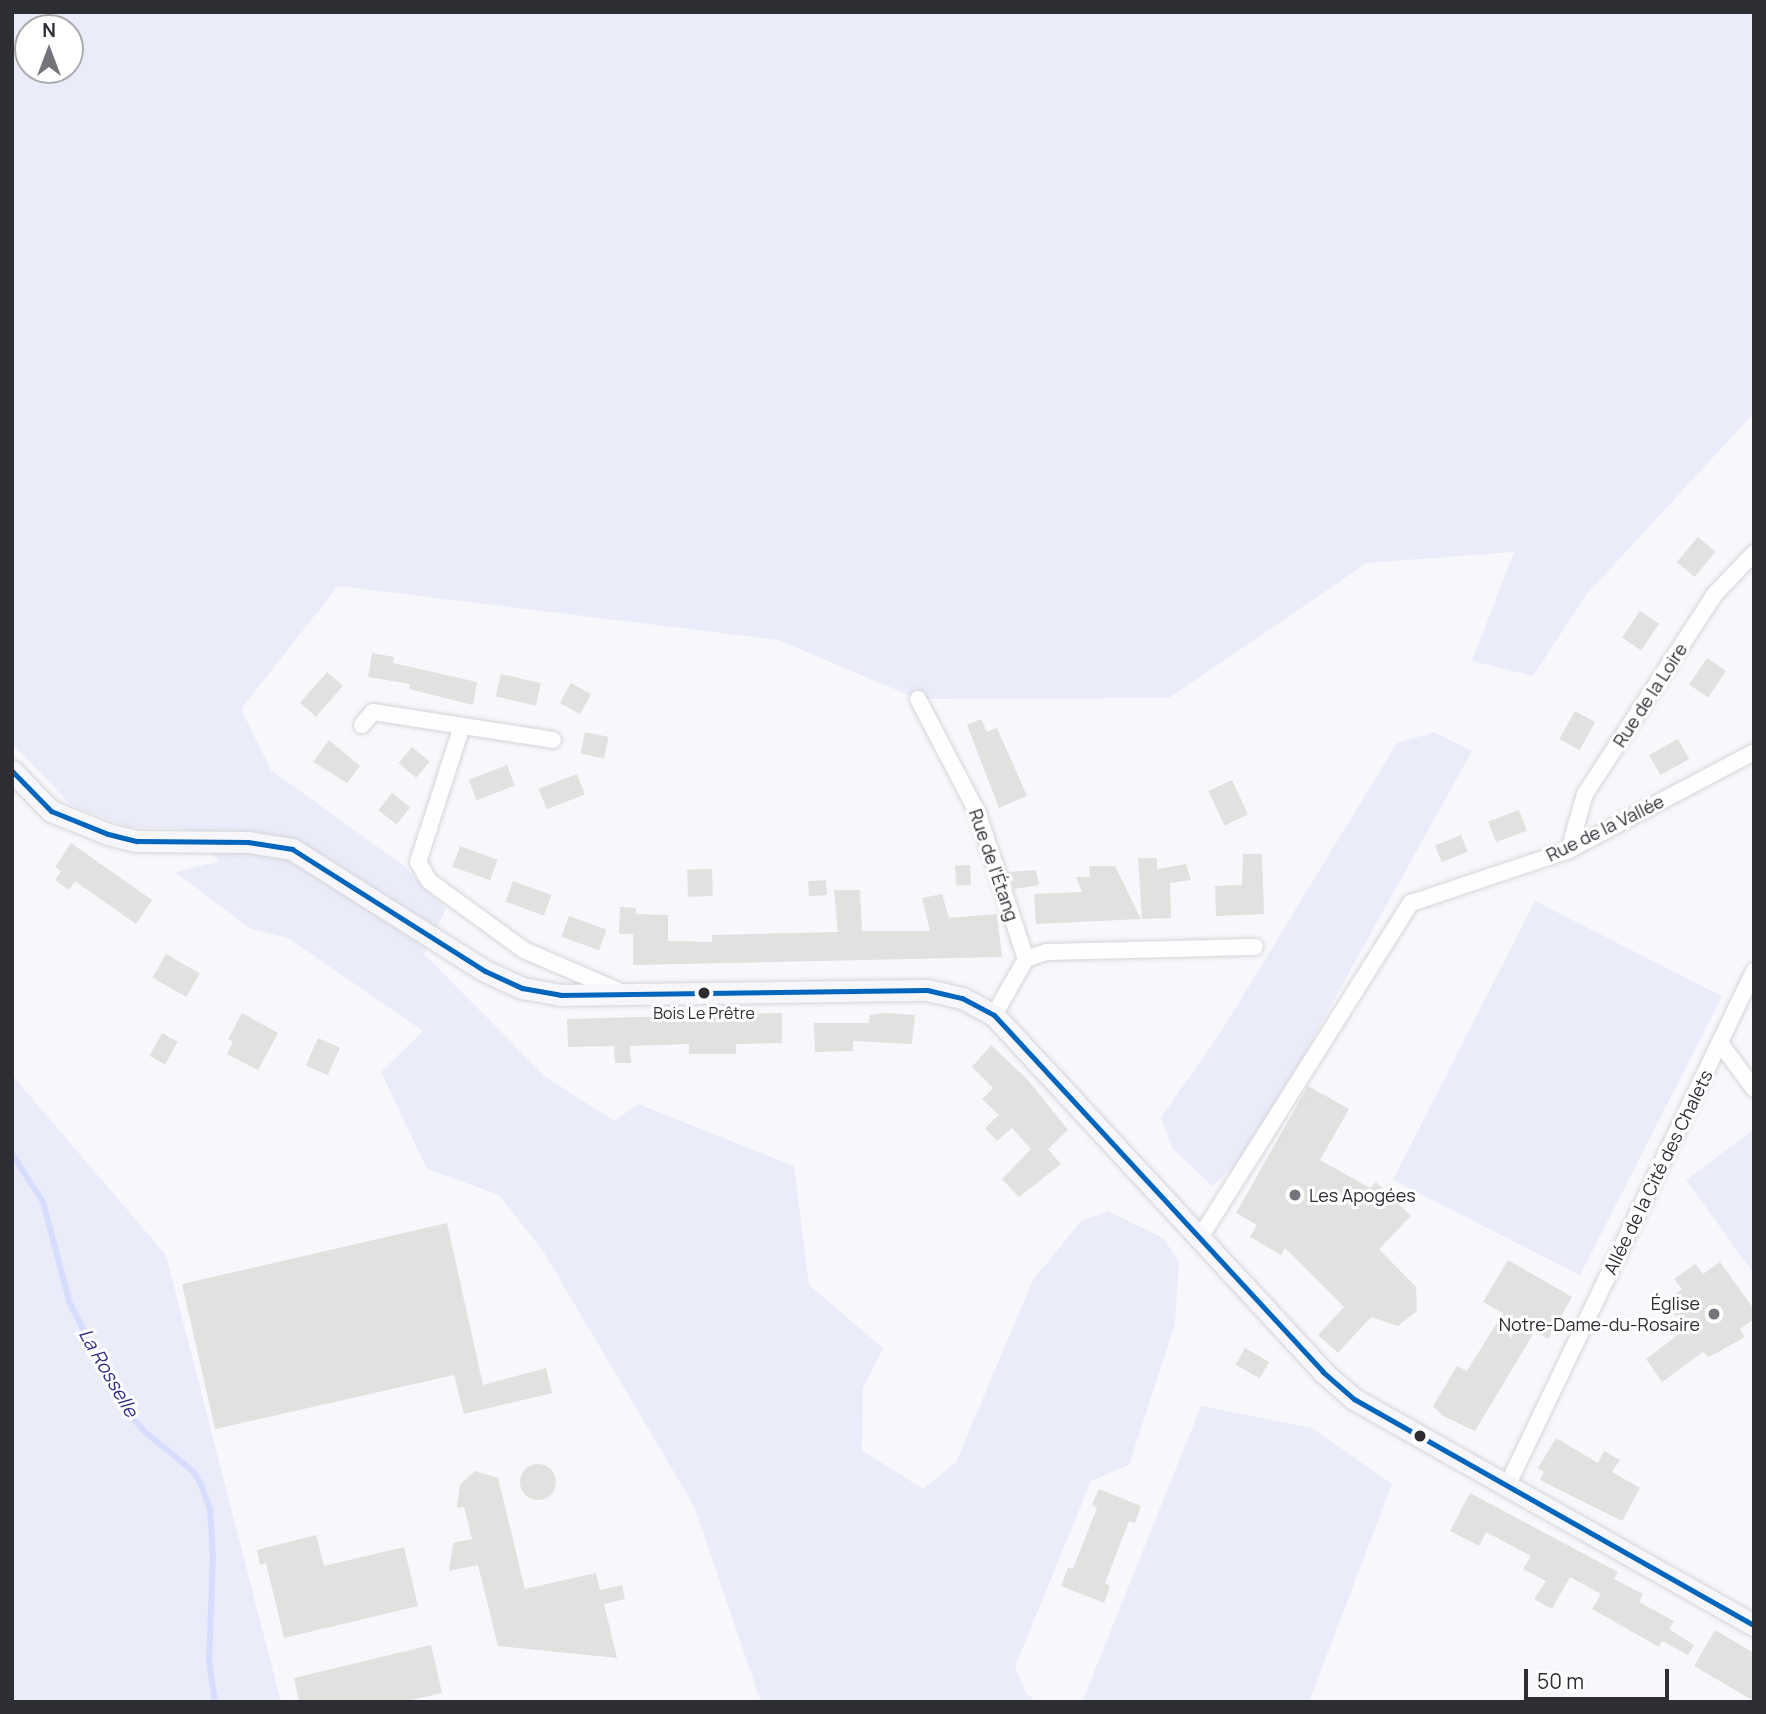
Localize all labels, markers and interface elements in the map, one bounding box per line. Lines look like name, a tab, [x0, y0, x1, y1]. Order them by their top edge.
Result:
north arrow	[14, 14, 84, 84]
text: N	[42, 17, 56, 43]
street label: Rue de la Loire	[1608, 639, 1692, 751]
street label: Rue de la Vallée	[1543, 790, 1667, 866]
street label: Rue de l'Étang	[965, 806, 1023, 924]
marker: Bois Le Prêtre	[697, 986, 711, 1000]
place label: Bois Le Prêtre	[653, 1003, 755, 1023]
street label: Allée de la Cité des Chalets	[1599, 1066, 1717, 1278]
place label: Les Apogées	[1309, 1184, 1416, 1206]
marker: Les Apogées	[1287, 1187, 1303, 1203]
place label: Église Notre-Dame-du-Rosaire	[1499, 1293, 1700, 1336]
marker: Église Notre-Dame-du-Rosaire	[1706, 1306, 1722, 1322]
water label: La Rosselle	[74, 1325, 142, 1421]
unlabelled marker	[1413, 1429, 1427, 1443]
scale bar	[1528, 1654, 1673, 1698]
text: 50 m	[1537, 1667, 1584, 1695]

